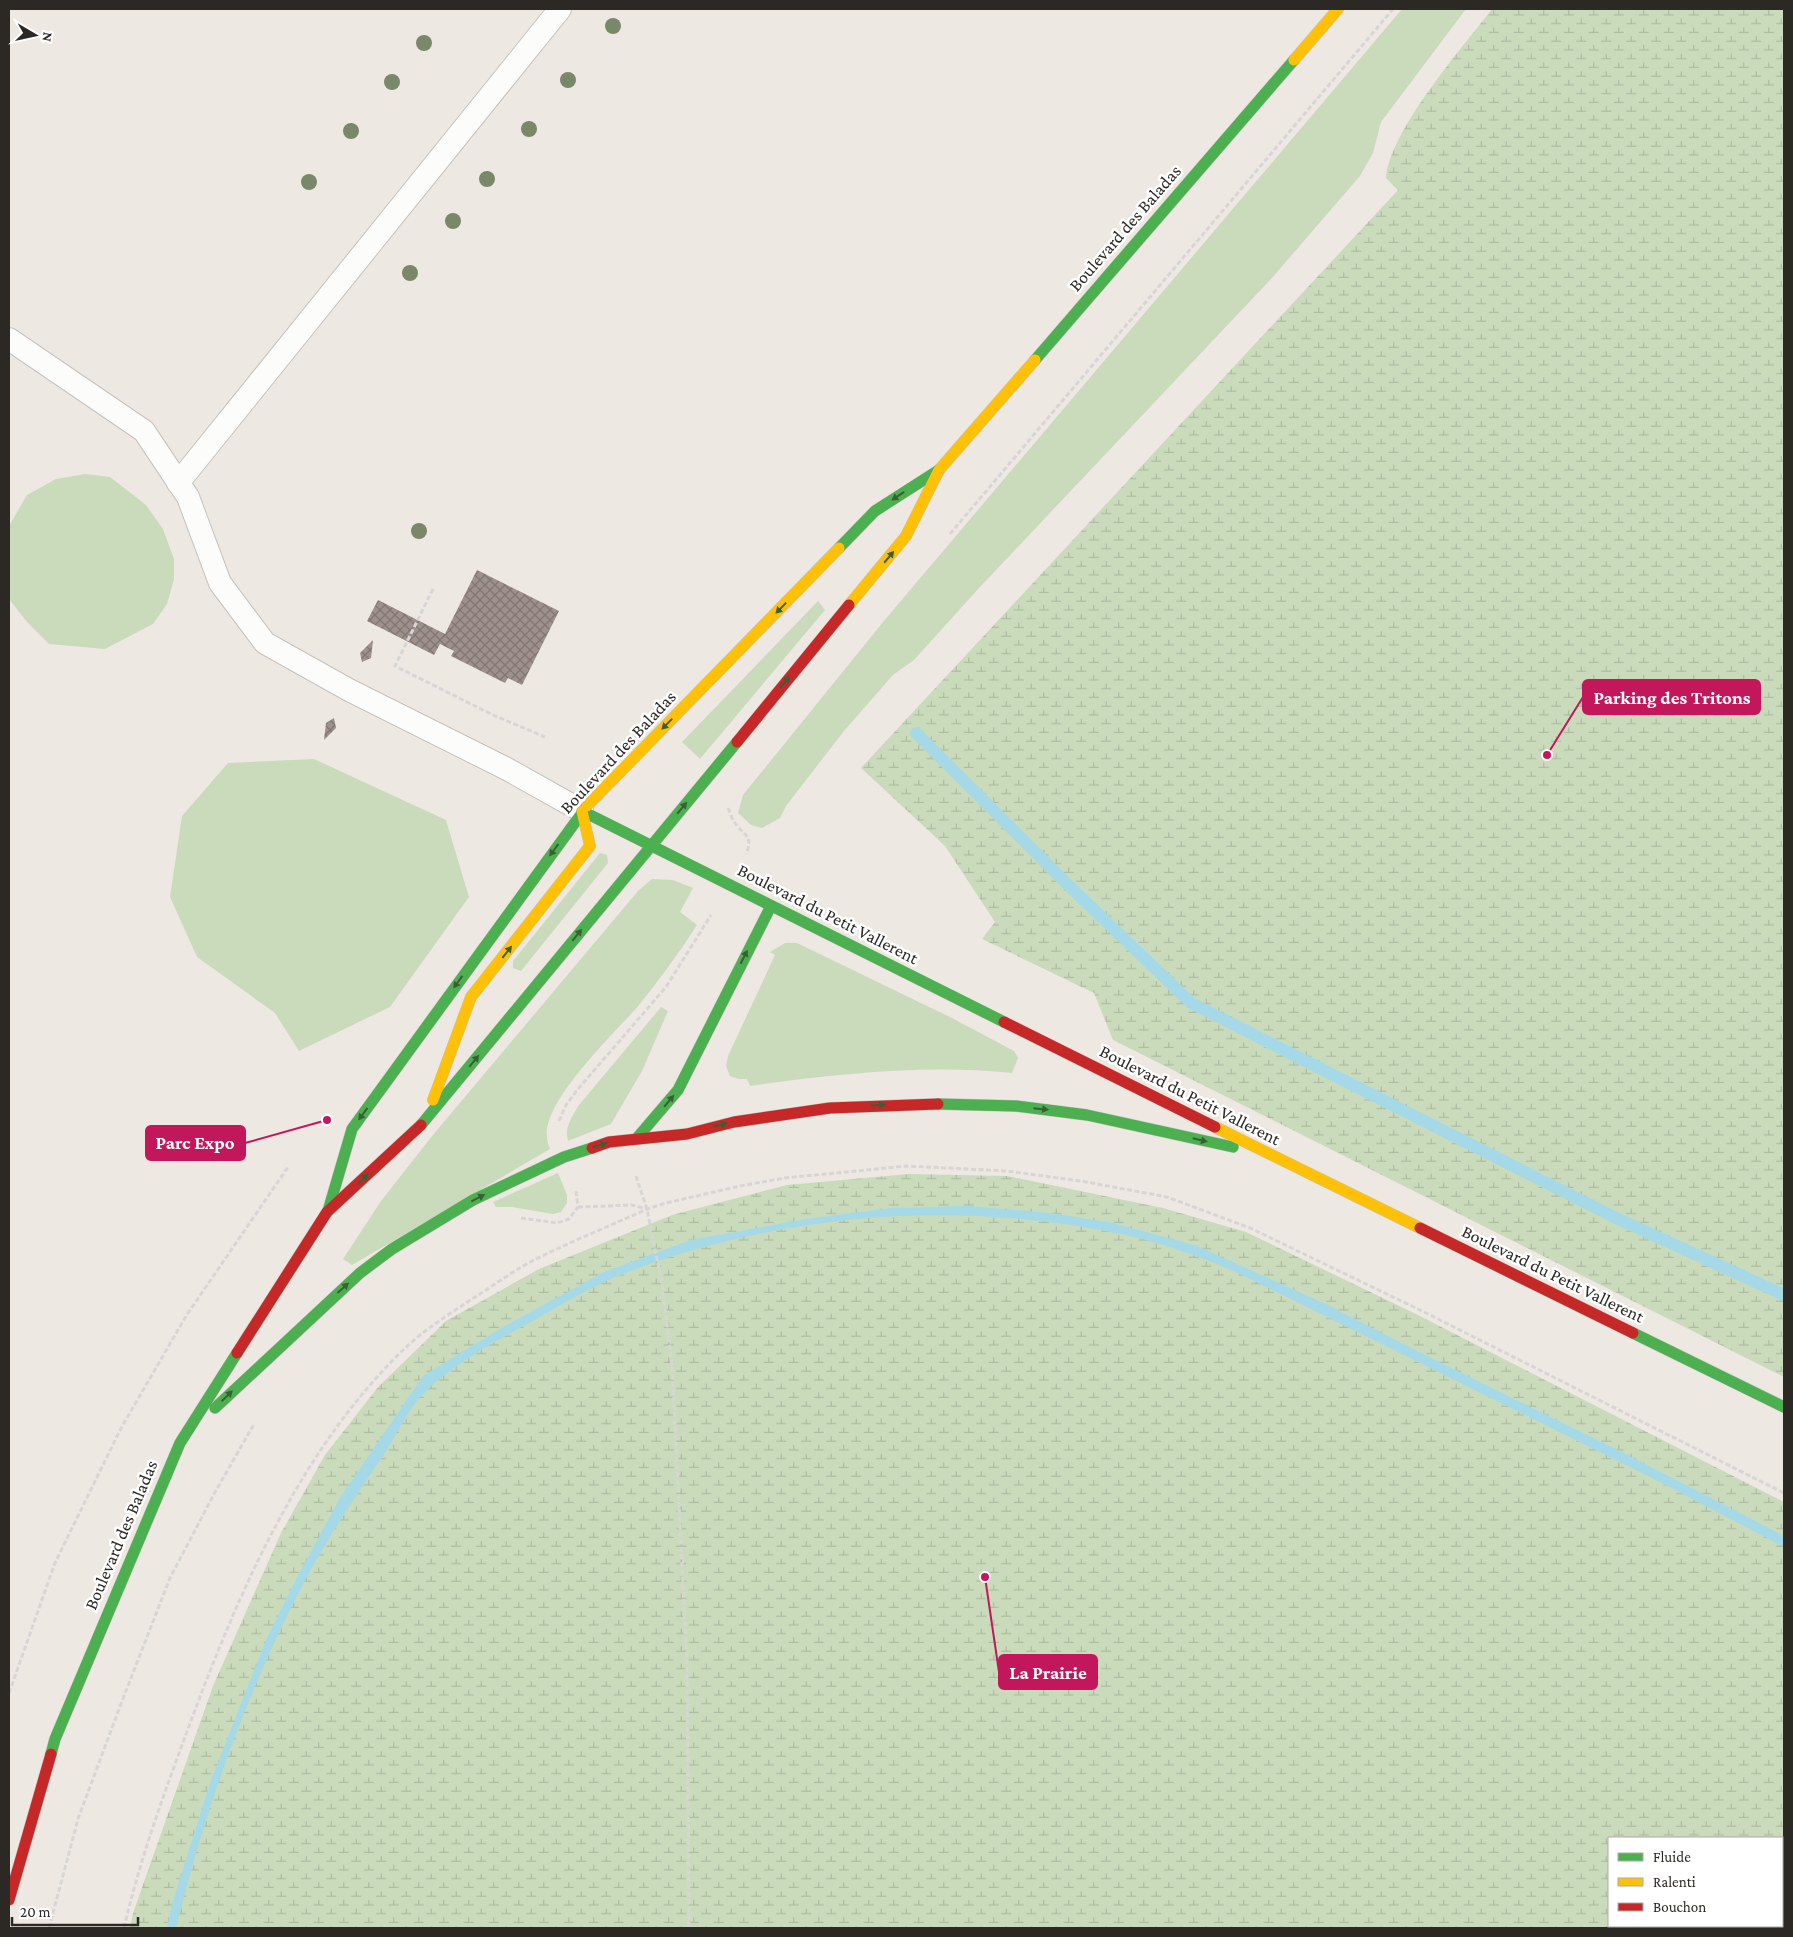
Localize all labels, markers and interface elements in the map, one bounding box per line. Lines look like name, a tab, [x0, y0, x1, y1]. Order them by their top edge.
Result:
north arrow	[10, 10, 60, 60]
text: N	[39, 31, 56, 43]
street label: Boulevard des Baladas	[1065, 161, 1185, 295]
one-way arrow	[891, 491, 904, 501]
one-way arrow	[883, 551, 894, 564]
one-way arrow	[775, 602, 787, 614]
one-way arrow	[780, 676, 791, 689]
callout: Parking des Tritons	[1583, 680, 1760, 714]
street label: Boulevard des Baladas	[556, 687, 680, 817]
text: Parking des Tritons	[1593, 687, 1751, 708]
one-way arrow	[661, 718, 673, 730]
one-way arrow	[677, 802, 688, 815]
one-way arrow	[549, 843, 559, 857]
street label: Boulevard du Petit Vallerent	[734, 860, 923, 969]
one-way arrow	[571, 929, 582, 941]
one-way arrow	[501, 945, 512, 958]
one-way arrow	[740, 950, 748, 964]
one-way arrow	[453, 975, 464, 988]
street label: Boulevard du Petit Vallerent	[1096, 1041, 1285, 1150]
one-way arrow	[468, 1055, 479, 1067]
one-way arrow	[663, 1094, 674, 1107]
one-way arrow	[871, 1101, 887, 1109]
one-way arrow	[1033, 1105, 1049, 1113]
one-way arrow	[358, 1107, 368, 1120]
one-way arrow	[712, 1121, 727, 1129]
callout: Parc Expo	[146, 1126, 245, 1160]
text: Parc Expo	[155, 1132, 235, 1153]
one-way arrow	[1193, 1136, 1208, 1144]
one-way arrow	[593, 1141, 608, 1149]
one-way arrow	[357, 1173, 369, 1185]
one-way arrow	[471, 1194, 485, 1202]
street label: Boulevard du Petit Vallerent	[1459, 1221, 1648, 1327]
one-way arrow	[337, 1282, 349, 1294]
one-way arrow	[221, 1390, 233, 1402]
street label: Boulevard des Baladas	[80, 1457, 162, 1613]
callout: La Prairie	[999, 1655, 1097, 1689]
text: La Prairie	[1009, 1662, 1087, 1683]
legend	[1608, 1837, 1783, 1927]
text: Fluide	[1653, 1849, 1691, 1865]
text: Ralenti	[1653, 1874, 1696, 1890]
scale bar	[12, 1894, 139, 1926]
text: Bouchon	[1653, 1899, 1706, 1915]
text: 20 m	[20, 1904, 51, 1920]

